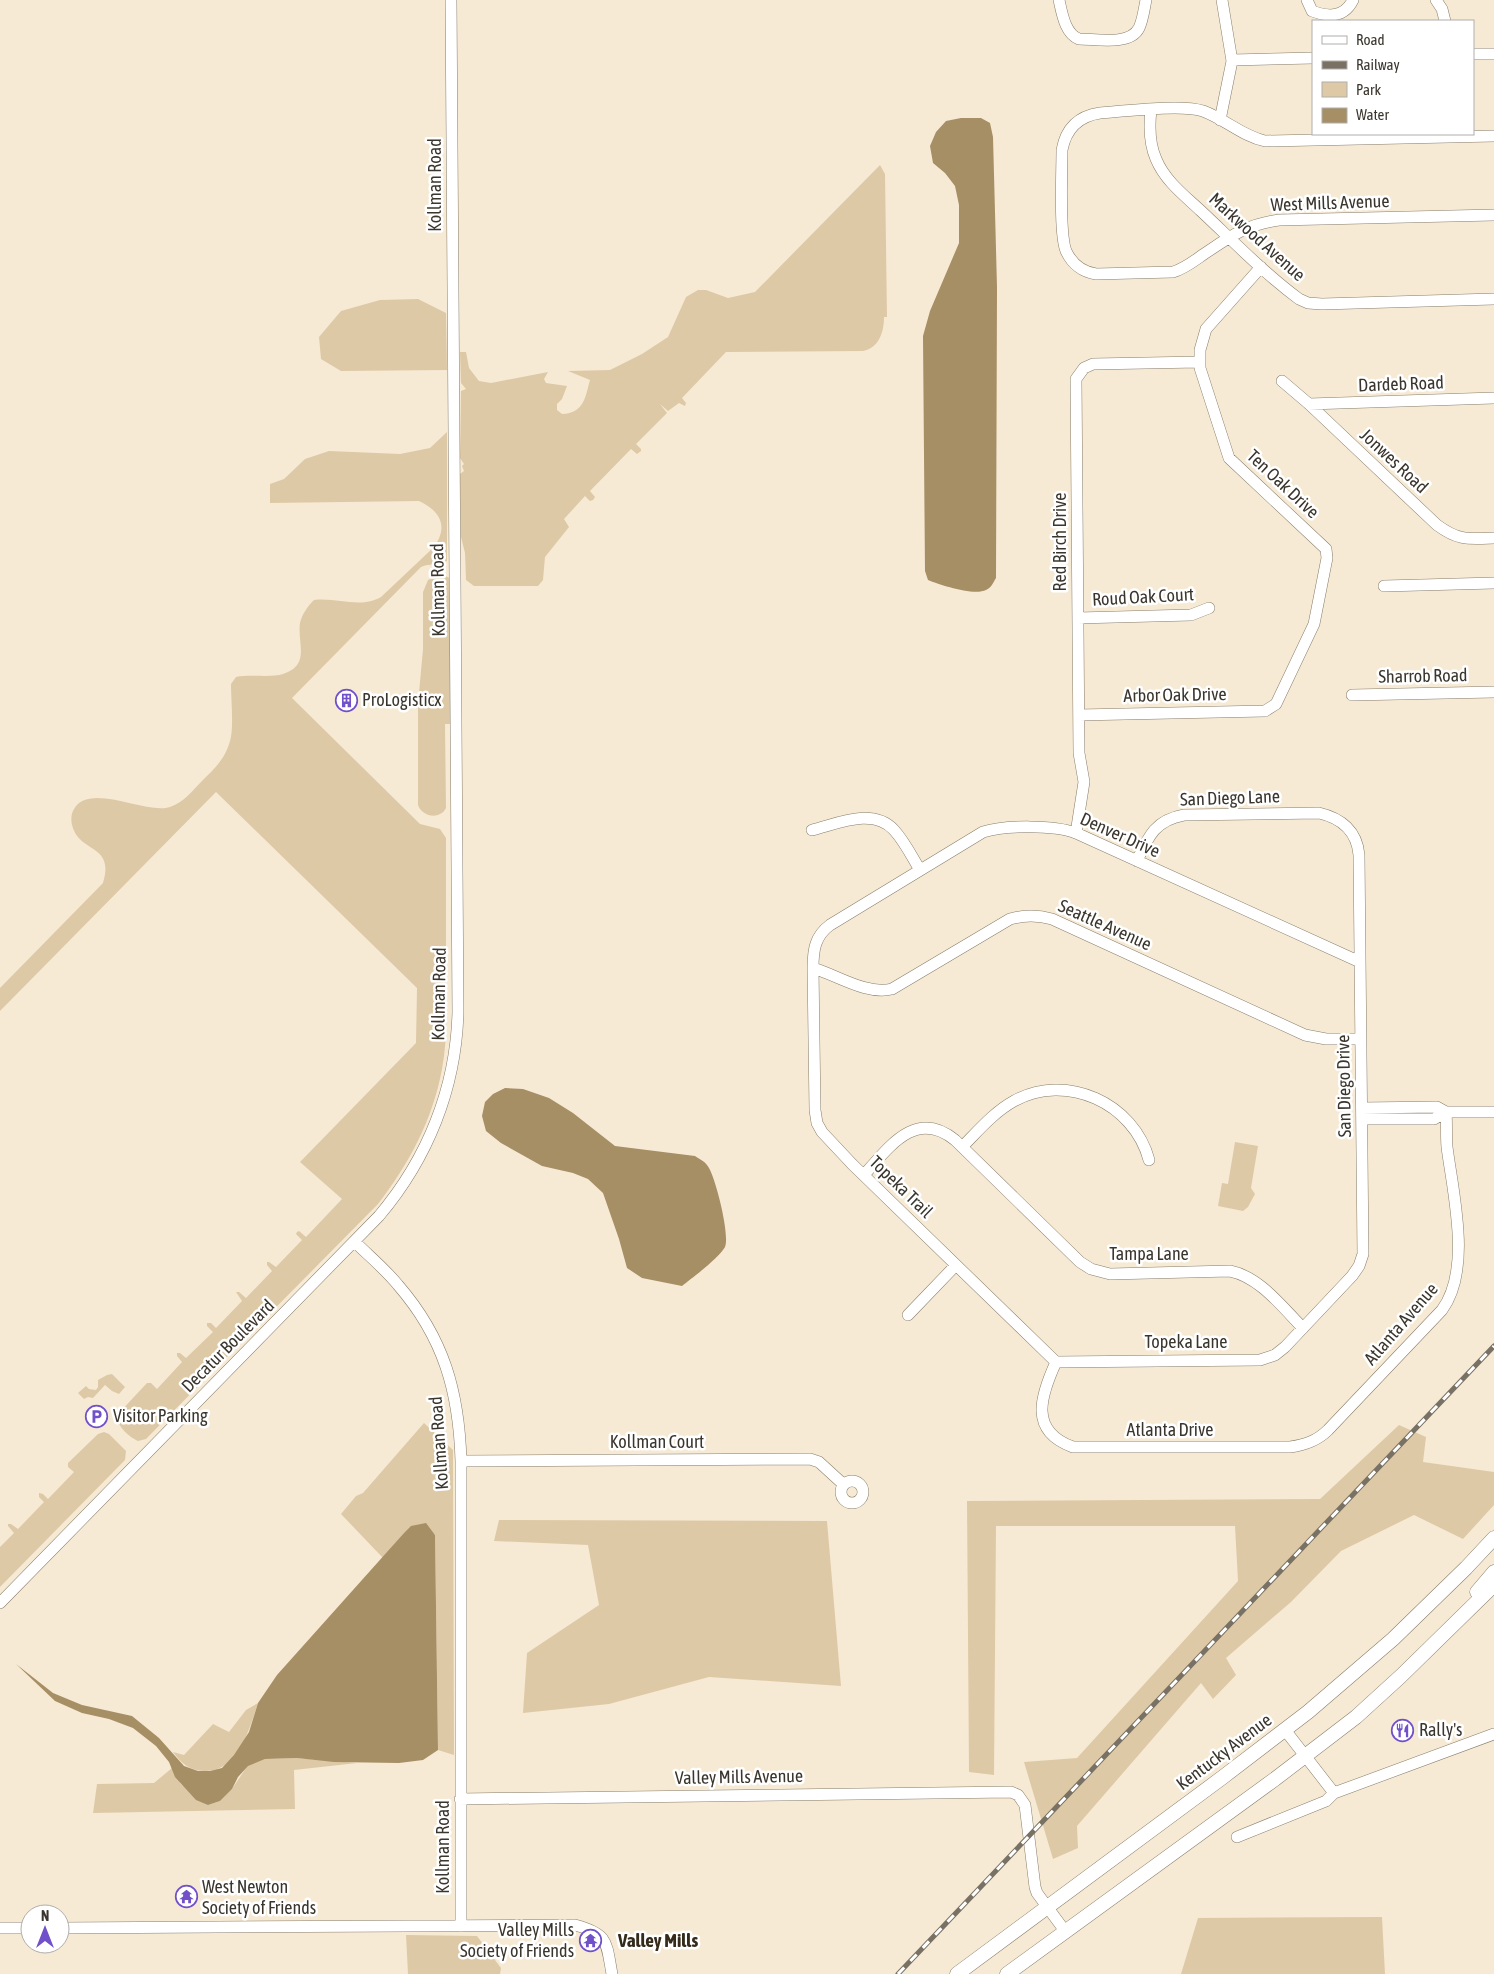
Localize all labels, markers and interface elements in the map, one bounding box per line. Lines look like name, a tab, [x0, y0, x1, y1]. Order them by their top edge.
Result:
legend	[1312, 20, 1474, 135]
text: Road	[1356, 31, 1385, 48]
text: Railway	[1356, 56, 1400, 73]
text: Park	[1356, 81, 1381, 98]
text: Water	[1356, 106, 1389, 123]
street label: Kollman Road	[424, 138, 445, 232]
street label: Markwood Avenue	[1205, 188, 1310, 285]
street label: West Mills Avenue	[1270, 190, 1390, 215]
street label: Dardeb Road	[1358, 372, 1444, 395]
street label: Jonwes Road	[1356, 424, 1433, 497]
street label: Ten Oak Drive	[1243, 445, 1324, 522]
street label: Red Birch Drive	[1049, 493, 1070, 591]
street label: Kollman Road	[426, 543, 449, 637]
street label: Roud Oak Court	[1091, 583, 1194, 610]
street label: Sharrob Road	[1378, 664, 1468, 687]
street label: Arbor Oak Drive	[1123, 683, 1227, 706]
building icon: ProLogisticx	[334, 688, 358, 712]
place label: ProLogisticx	[362, 689, 442, 710]
street label: San Diego Lane	[1180, 785, 1280, 810]
street label: Denver Drive	[1077, 808, 1163, 861]
street label: Seattle Avenue	[1055, 895, 1155, 954]
street label: Kollman Road	[427, 947, 450, 1041]
street label: San Diego Drive	[1332, 1034, 1355, 1138]
street label: Topeka Trail	[865, 1151, 938, 1222]
street label: Tampa Lane	[1109, 1243, 1189, 1264]
street label: Atlanta Avenue	[1359, 1278, 1442, 1369]
street label: Decatur Boulevard	[177, 1295, 278, 1396]
street label: Topeka Lane	[1145, 1331, 1227, 1352]
street label: Kollman Road	[425, 1396, 452, 1490]
parking icon: Visitor Parking	[85, 1404, 109, 1428]
place label: Visitor Parking	[113, 1405, 208, 1426]
street label: Atlanta Drive	[1127, 1419, 1213, 1440]
street label: Kollman Court	[610, 1431, 704, 1452]
street label: Kentucky Avenue	[1172, 1709, 1275, 1794]
restaurant icon: Rally's	[1391, 1718, 1415, 1742]
place label: Rally's	[1419, 1719, 1462, 1740]
street label: Valley Mills Avenue	[675, 1765, 803, 1788]
street label: Kollman Road	[432, 1800, 453, 1894]
place label: West Newton Society of Friends	[202, 1876, 316, 1918]
temple icon: West Newton Society of Friends	[174, 1885, 198, 1909]
north arrow	[20, 1904, 70, 1954]
text: N	[41, 1908, 49, 1924]
place label: Valley Mills Society of Friends	[460, 1919, 574, 1961]
temple icon: Valley Mills Society of Friends	[578, 1928, 602, 1952]
district label: Valley Mills	[617, 1929, 698, 1951]

